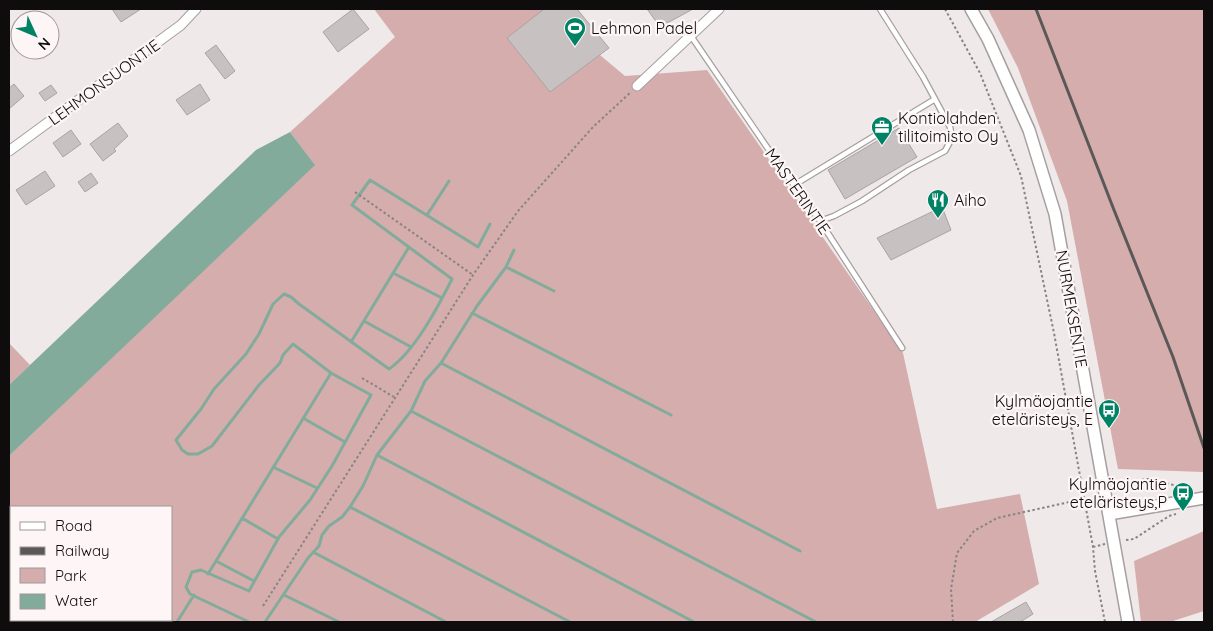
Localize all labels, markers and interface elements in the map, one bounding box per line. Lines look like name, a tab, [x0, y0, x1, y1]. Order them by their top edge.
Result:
north arrow	[10, 10, 60, 60]
sports icon: Lehmon Padel	[563, 16, 587, 47]
place label: Lehmon Padel	[591, 18, 697, 38]
street label: LEHMONSUONTIE	[44, 35, 164, 129]
place label: Kontiolahden tilitoimisto Oy	[898, 108, 999, 146]
office icon: Kontiolahden tilitoimisto Oy	[870, 115, 894, 146]
street label: MASTERINTIE	[761, 144, 835, 238]
restaurant icon: Aiho	[926, 188, 950, 219]
place label: Aiho	[954, 190, 987, 210]
street label: NURMEKSENTIE	[1052, 249, 1092, 369]
place label: Kylmäojantie eteläristeys, E	[992, 391, 1093, 429]
bus stop icon: Kylmäojantie eteläristeys, E	[1097, 398, 1121, 429]
place label: Kylmäojantie eteläristeys,P	[1069, 474, 1167, 512]
bus stop icon: Kylmäojantie eteläristeys,P	[1171, 481, 1195, 512]
legend	[10, 506, 172, 621]
text: Road	[55, 516, 92, 535]
text: Railway	[55, 541, 110, 560]
text: Park	[55, 566, 87, 585]
text: Water	[55, 591, 98, 610]

